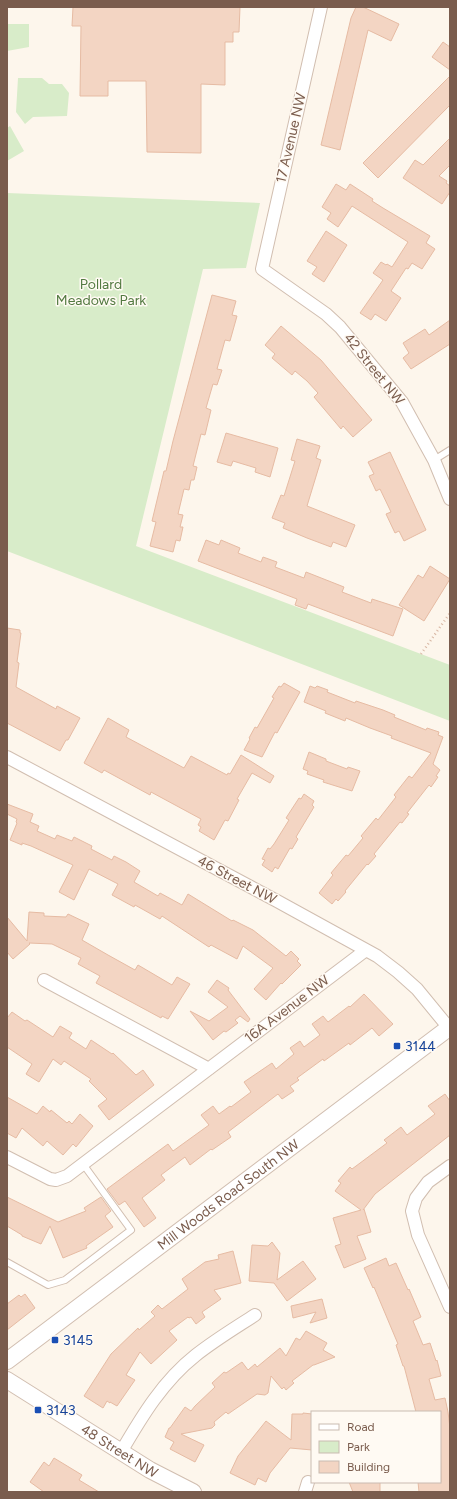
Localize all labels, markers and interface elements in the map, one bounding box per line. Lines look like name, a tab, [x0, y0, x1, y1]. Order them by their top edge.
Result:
street label: 17 Avenue NW	[272, 91, 310, 185]
park label: Pollard Meadows Park	[56, 276, 146, 309]
street label: 42 Street NW	[340, 330, 408, 409]
street label: 46 Street NW	[195, 852, 280, 908]
street label: 16A Avenue NW	[241, 971, 333, 1046]
place label: 3144	[405, 1038, 436, 1055]
marker: 3144	[392, 1041, 402, 1051]
street label: Mill Woods Road South NW	[154, 1135, 303, 1253]
place label: 3145	[63, 1332, 93, 1349]
marker: 3145	[50, 1335, 60, 1345]
place label: 3143	[46, 1402, 76, 1419]
marker: 3143	[33, 1405, 43, 1415]
legend	[311, 1411, 441, 1483]
street label: 48 Street NW	[78, 1420, 161, 1481]
text: Road	[347, 1420, 375, 1434]
text: Park	[347, 1440, 370, 1454]
text: Building	[347, 1460, 390, 1474]

